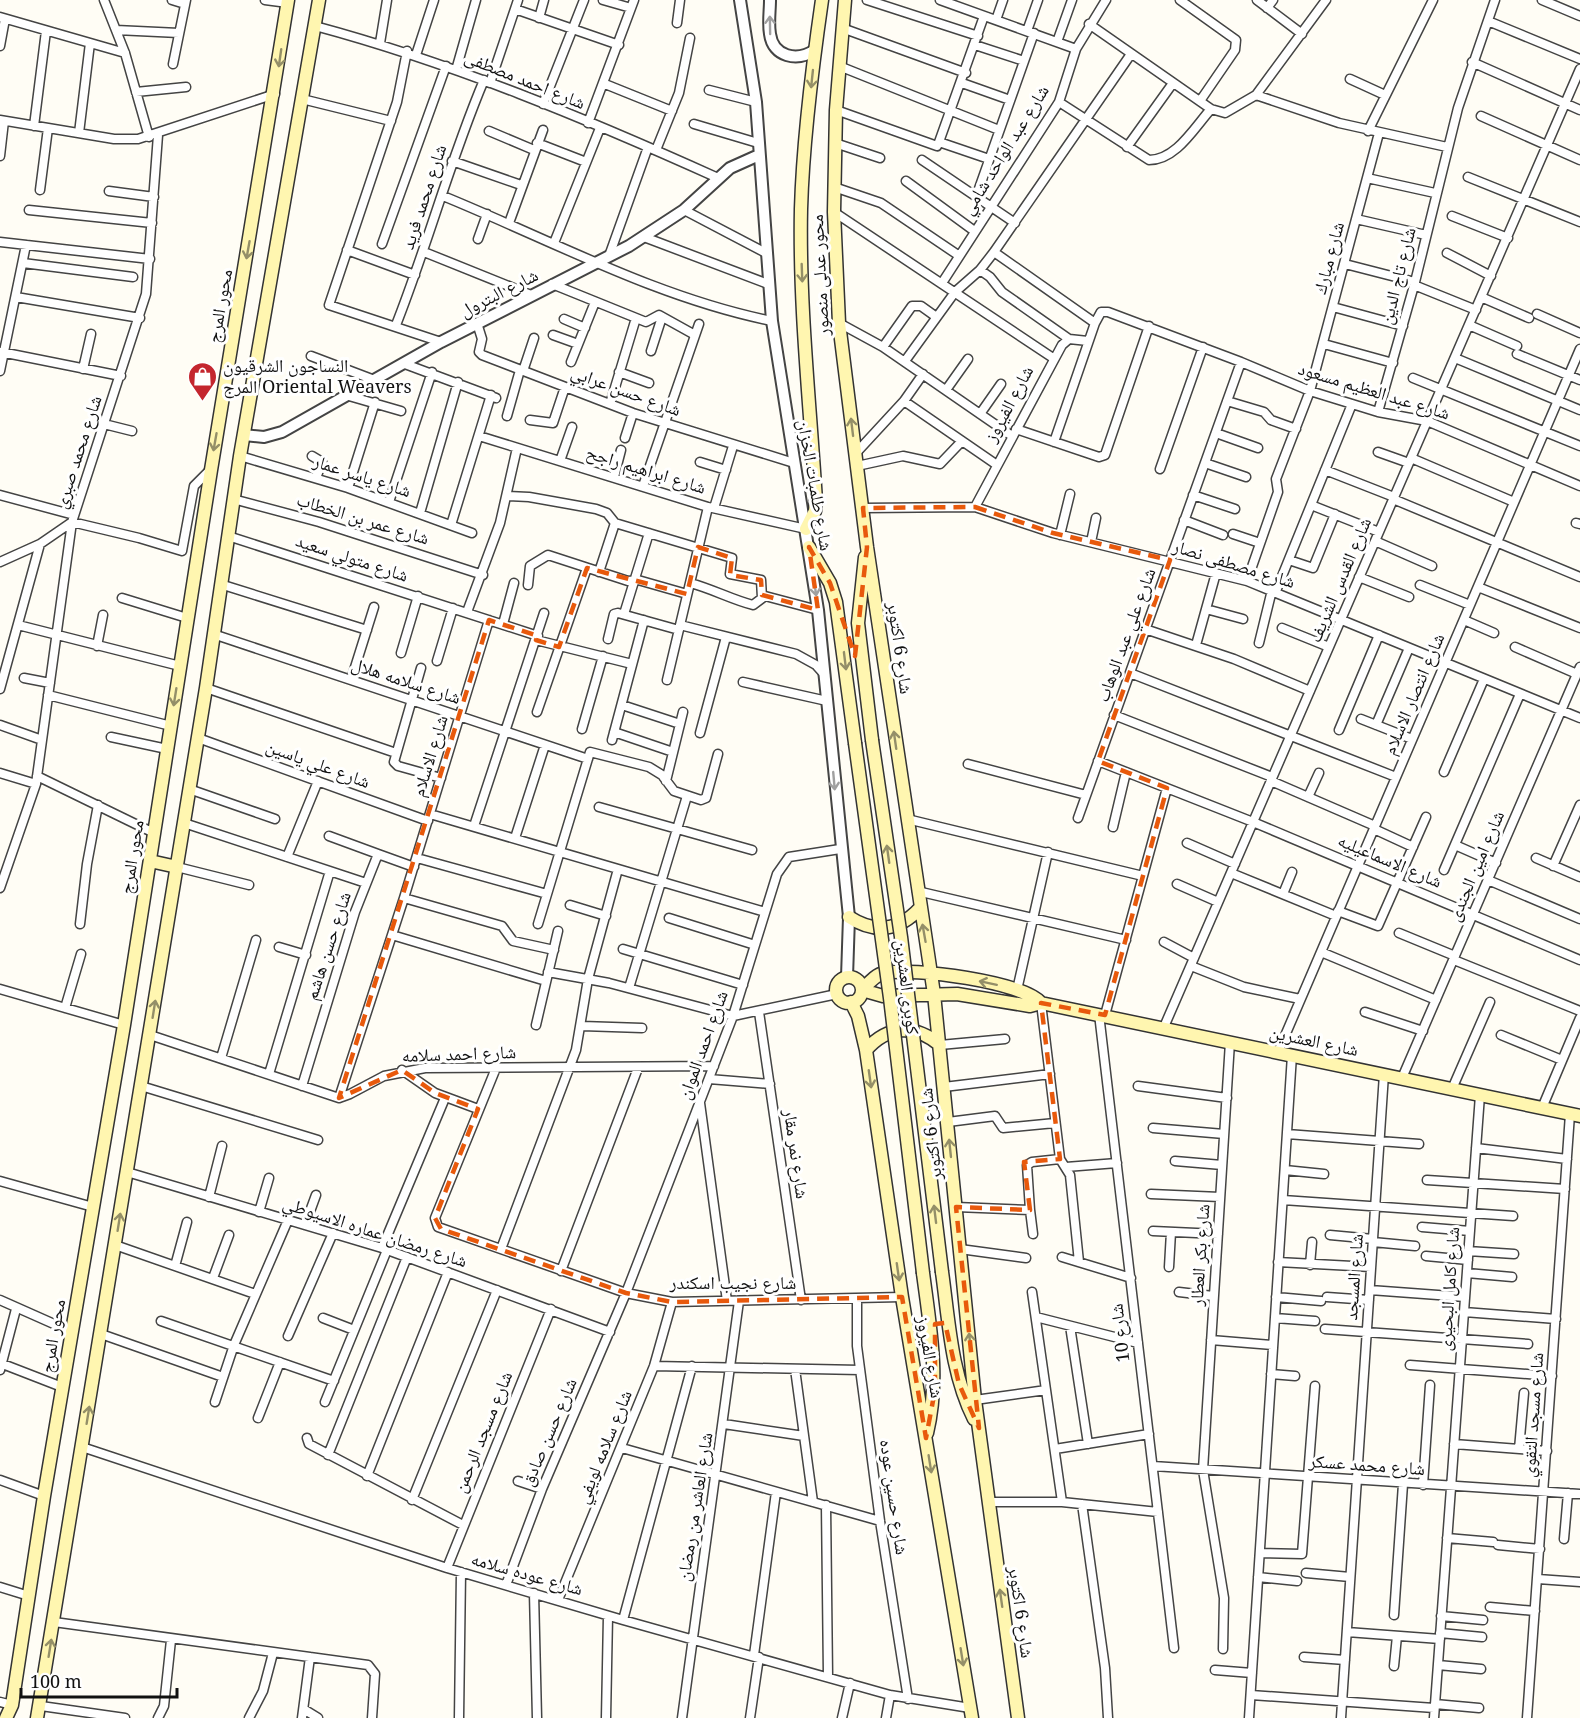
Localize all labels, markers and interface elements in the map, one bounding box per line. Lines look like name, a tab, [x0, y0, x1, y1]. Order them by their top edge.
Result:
one-way arrow	[764, 16, 776, 36]
street label: شارع احمد مصطفى	[461, 44, 589, 114]
one-way arrow	[274, 47, 285, 67]
one-way arrow	[806, 68, 817, 88]
street label: شارع عبد الواحد شامي	[955, 80, 1057, 221]
street label: شارع محمد فريد	[395, 141, 451, 252]
street label: محور عدلى منصور	[804, 214, 834, 337]
street label: شارع مبارك	[1307, 219, 1349, 297]
street label: شارع تاج الدين	[1373, 225, 1422, 327]
one-way arrow	[242, 240, 253, 260]
street label: شارع البترول	[455, 262, 542, 322]
one-way arrow	[796, 263, 807, 283]
street label: محور المرج	[201, 267, 238, 345]
place label: النساجون الشرقيون المرج Oriental Weavers	[223, 353, 412, 399]
street label: شارع عبد العظيم مسعود	[1295, 356, 1453, 425]
street label: شارع حسن عرابي	[567, 359, 685, 424]
shop icon: النساجون الشرقيون المرج Oriental Weavers	[186, 360, 218, 402]
street label: شارع الفيروز	[978, 361, 1038, 447]
street label: شارع محمد صبري	[47, 392, 110, 512]
street label: شارع طلمبات الخزان	[793, 417, 839, 552]
one-way arrow	[846, 417, 857, 437]
one-way arrow	[209, 432, 220, 452]
street label: شارع ابراهيم راجح	[583, 439, 709, 500]
street label: شارع ياسر عمار	[309, 448, 414, 502]
street label: شارع عمر بن الخطاب	[294, 486, 433, 550]
street label: شارع القدس الشريف	[1302, 513, 1376, 646]
street label: شارع متولي سعيد	[292, 528, 412, 590]
street label: شارع مصطفى نصار	[1169, 533, 1298, 593]
street label: شارع علي عبد الوهاب	[1090, 564, 1164, 706]
one-way arrow	[809, 577, 820, 597]
street label: شارع 6 اكتوبر	[883, 599, 919, 695]
street label: شارع انتصار الاسلام	[1377, 629, 1450, 759]
street label: شارع سلامه هلال	[349, 651, 464, 709]
one-way arrow	[839, 651, 850, 670]
one-way arrow	[170, 687, 181, 707]
street label: شارع الاسلام	[405, 712, 454, 800]
one-way arrow	[890, 731, 901, 751]
street label: شارع علي ياسين	[262, 733, 374, 796]
one-way arrow	[829, 771, 840, 791]
street label: شارع امين الجندى	[1441, 807, 1509, 925]
street label: محور المرج	[113, 818, 150, 896]
street label: شارع الاسماعيليه	[1335, 827, 1446, 893]
one-way arrow	[883, 845, 894, 865]
street label: شارع حسن هاشم	[298, 888, 357, 1003]
one-way arrow	[918, 924, 929, 944]
street label: كوبرى العشرين	[890, 938, 926, 1036]
one-way arrow	[978, 977, 997, 989]
street label: شارع احمد الموان	[671, 987, 733, 1102]
one-way arrow	[149, 1000, 160, 1019]
street label: شارع العشرين	[1268, 1019, 1361, 1061]
street label: شارع احمد سلامه	[401, 1039, 517, 1067]
one-way arrow	[865, 1069, 876, 1088]
street label: شارع 6 اكتوبر	[913, 1087, 947, 1182]
street label: شارع نمر مقار	[779, 1107, 815, 1200]
one-way arrow	[944, 1138, 955, 1158]
street label: شارع رمضان عماره الاسيوطي	[279, 1190, 471, 1276]
street label: شارع بكر العطار	[1183, 1203, 1215, 1308]
one-way arrow	[929, 1205, 940, 1225]
one-way arrow	[114, 1213, 125, 1232]
street label: شارع كامل البحيرى	[1432, 1226, 1464, 1352]
street label: شارع المسجد	[1338, 1233, 1368, 1321]
one-way arrow	[893, 1262, 904, 1281]
street label: شارع نجيب اسكندر	[669, 1270, 796, 1294]
street label: محور المرج	[34, 1297, 71, 1375]
street label: شارع 10	[1103, 1302, 1135, 1364]
street label: شارع الفيروز	[912, 1313, 950, 1400]
one-way arrow	[964, 1332, 975, 1352]
street label: شارع مسجد التقوي	[1516, 1352, 1552, 1479]
street label: شارع مسجد الرحمن	[447, 1367, 517, 1496]
street label: شارع حسن صادق	[515, 1374, 582, 1489]
street label: شارع سلامه لويفي	[569, 1386, 640, 1508]
one-way arrow	[82, 1405, 93, 1425]
street label: شارع العاشر من رمضان	[670, 1431, 718, 1583]
street label: شارع حسين عوده	[875, 1438, 915, 1556]
street label: شارع محمد عسكر	[1307, 1448, 1426, 1480]
one-way arrow	[925, 1454, 936, 1474]
street label: شارع عوده سلامه	[469, 1546, 586, 1600]
street label: شارع 6 اكتوبر	[1004, 1563, 1040, 1659]
one-way arrow	[996, 1588, 1007, 1608]
one-way arrow	[44, 1639, 55, 1659]
one-way arrow	[956, 1647, 967, 1666]
scale bar	[21, 1661, 177, 1699]
text: 100 m	[30, 1669, 82, 1693]

